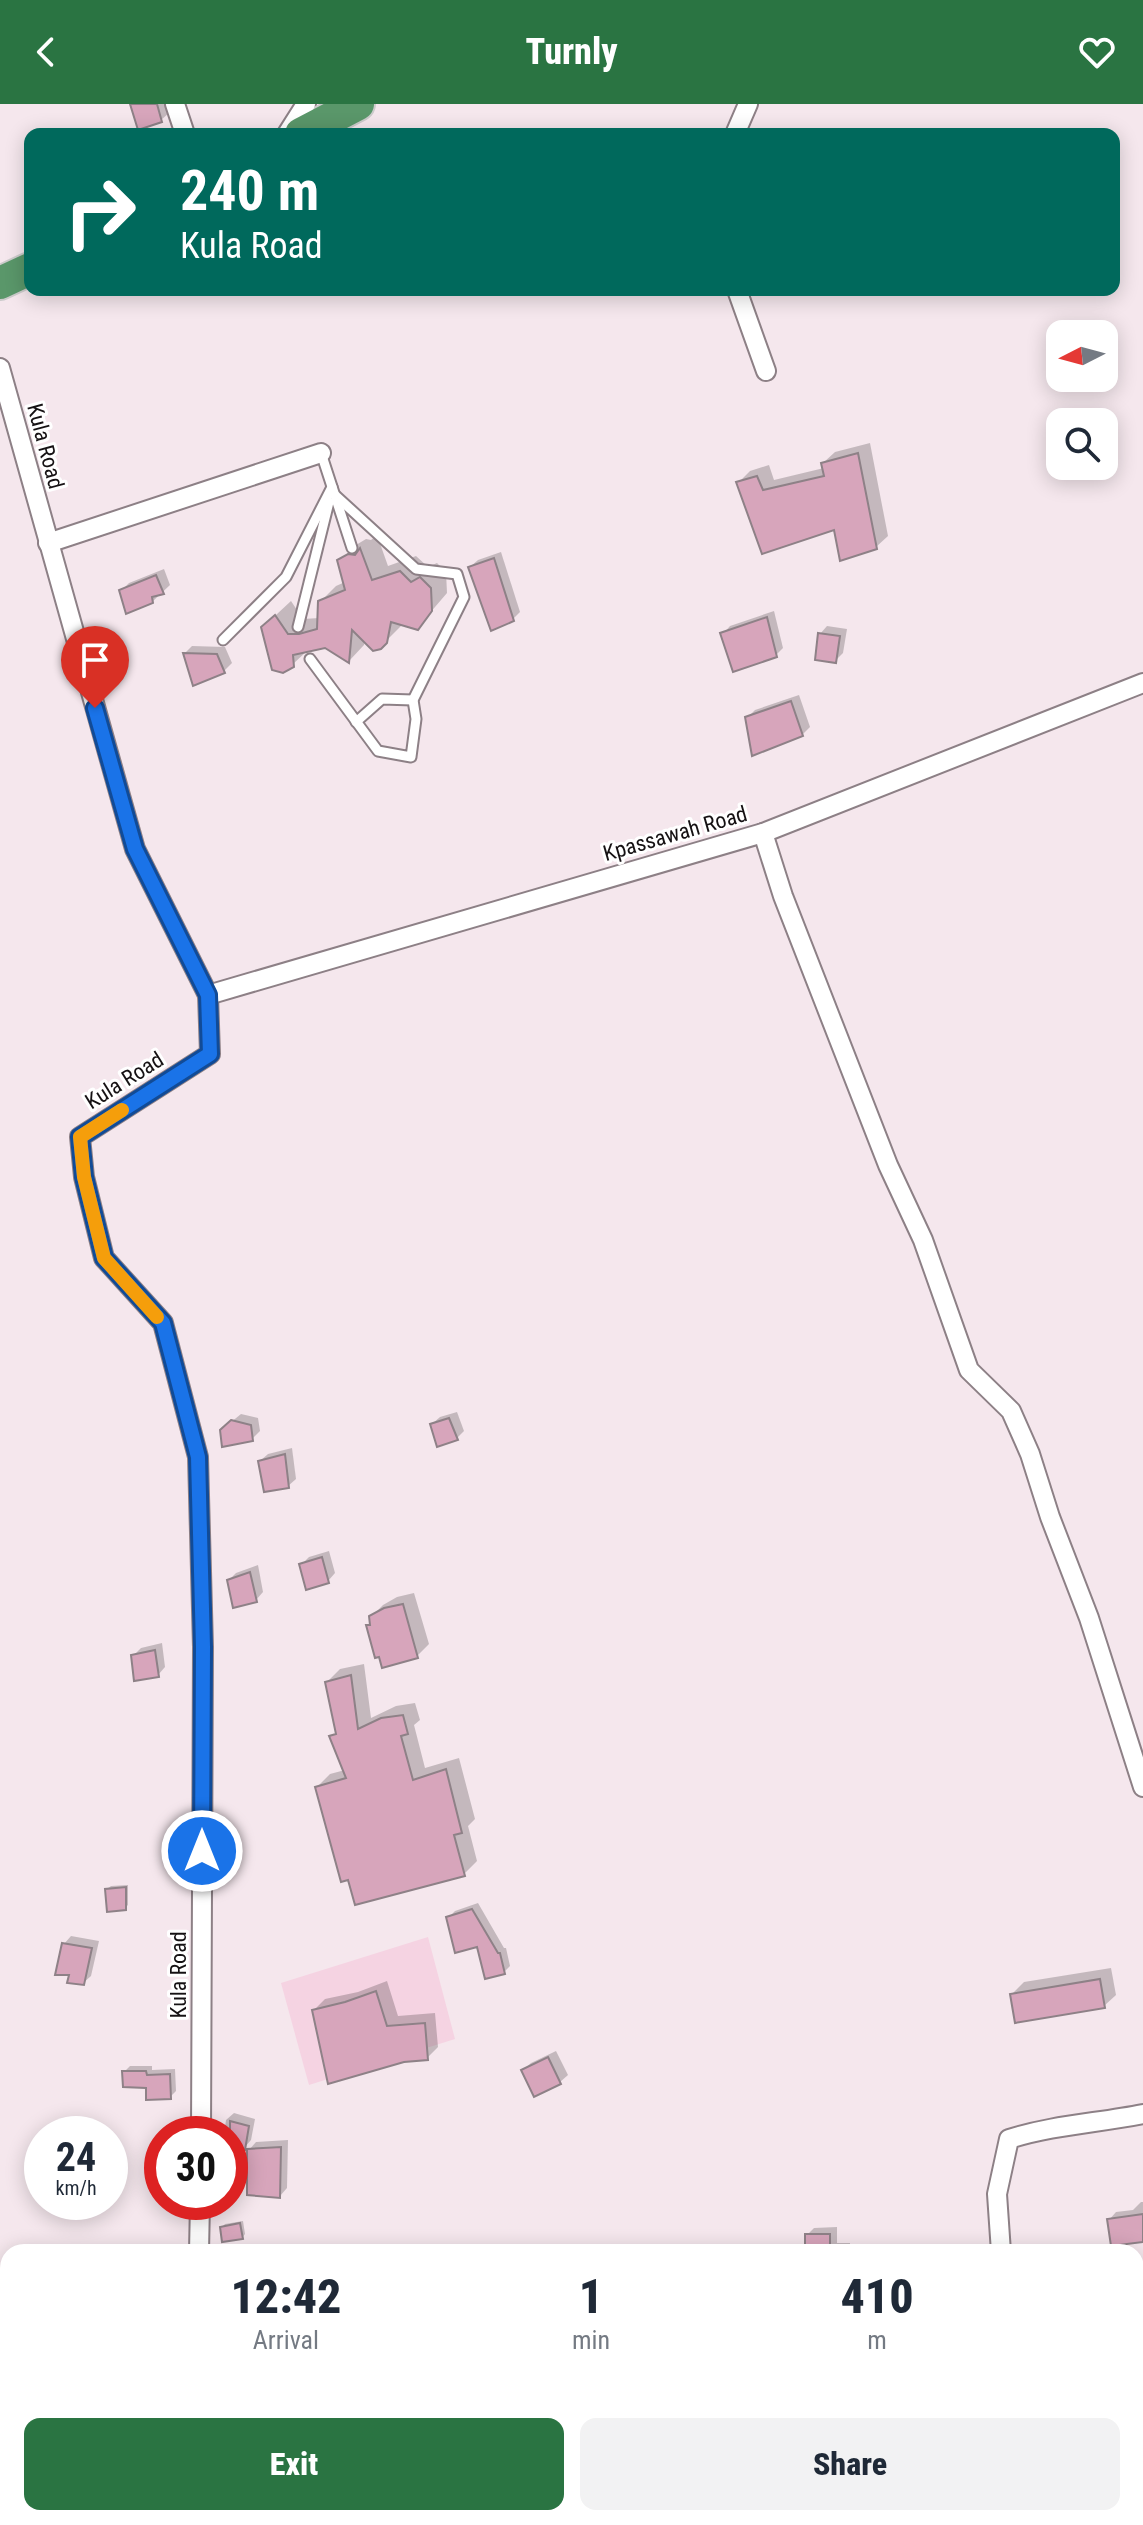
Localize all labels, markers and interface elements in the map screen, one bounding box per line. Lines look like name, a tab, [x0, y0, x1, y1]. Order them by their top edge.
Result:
icon: back	[24, 30, 68, 74]
icon: heart	[1075, 30, 1119, 74]
text: Turnly	[526, 31, 617, 73]
text: 240 m	[180, 158, 319, 224]
icon: right	[48, 160, 152, 264]
text: Kula Road	[180, 225, 323, 267]
north arrow	[1046, 320, 1118, 392]
map controls	[1046, 320, 1118, 480]
street label: Kula Road	[22, 401, 69, 491]
button: search	[1046, 408, 1118, 480]
pin	[61, 626, 129, 708]
icon: arrive	[73, 638, 117, 682]
street label: Kpassawah Road	[600, 801, 750, 866]
street label: Kula Road	[81, 1047, 168, 1114]
position arrow	[160, 1809, 244, 1893]
street label: Kula Road	[166, 1931, 191, 2019]
speed limit sign: 30	[144, 2116, 248, 2220]
text: 24	[56, 2134, 96, 2181]
text: km/h	[55, 2176, 97, 2200]
text: 12:42	[230, 2268, 342, 2325]
text: 1	[579, 2268, 603, 2325]
text: 410	[840, 2268, 914, 2325]
text: Arrival	[253, 2325, 319, 2355]
text: min	[572, 2325, 610, 2355]
text: m	[867, 2325, 887, 2355]
button: Exit	[24, 2418, 564, 2510]
button: Share	[580, 2418, 1120, 2510]

